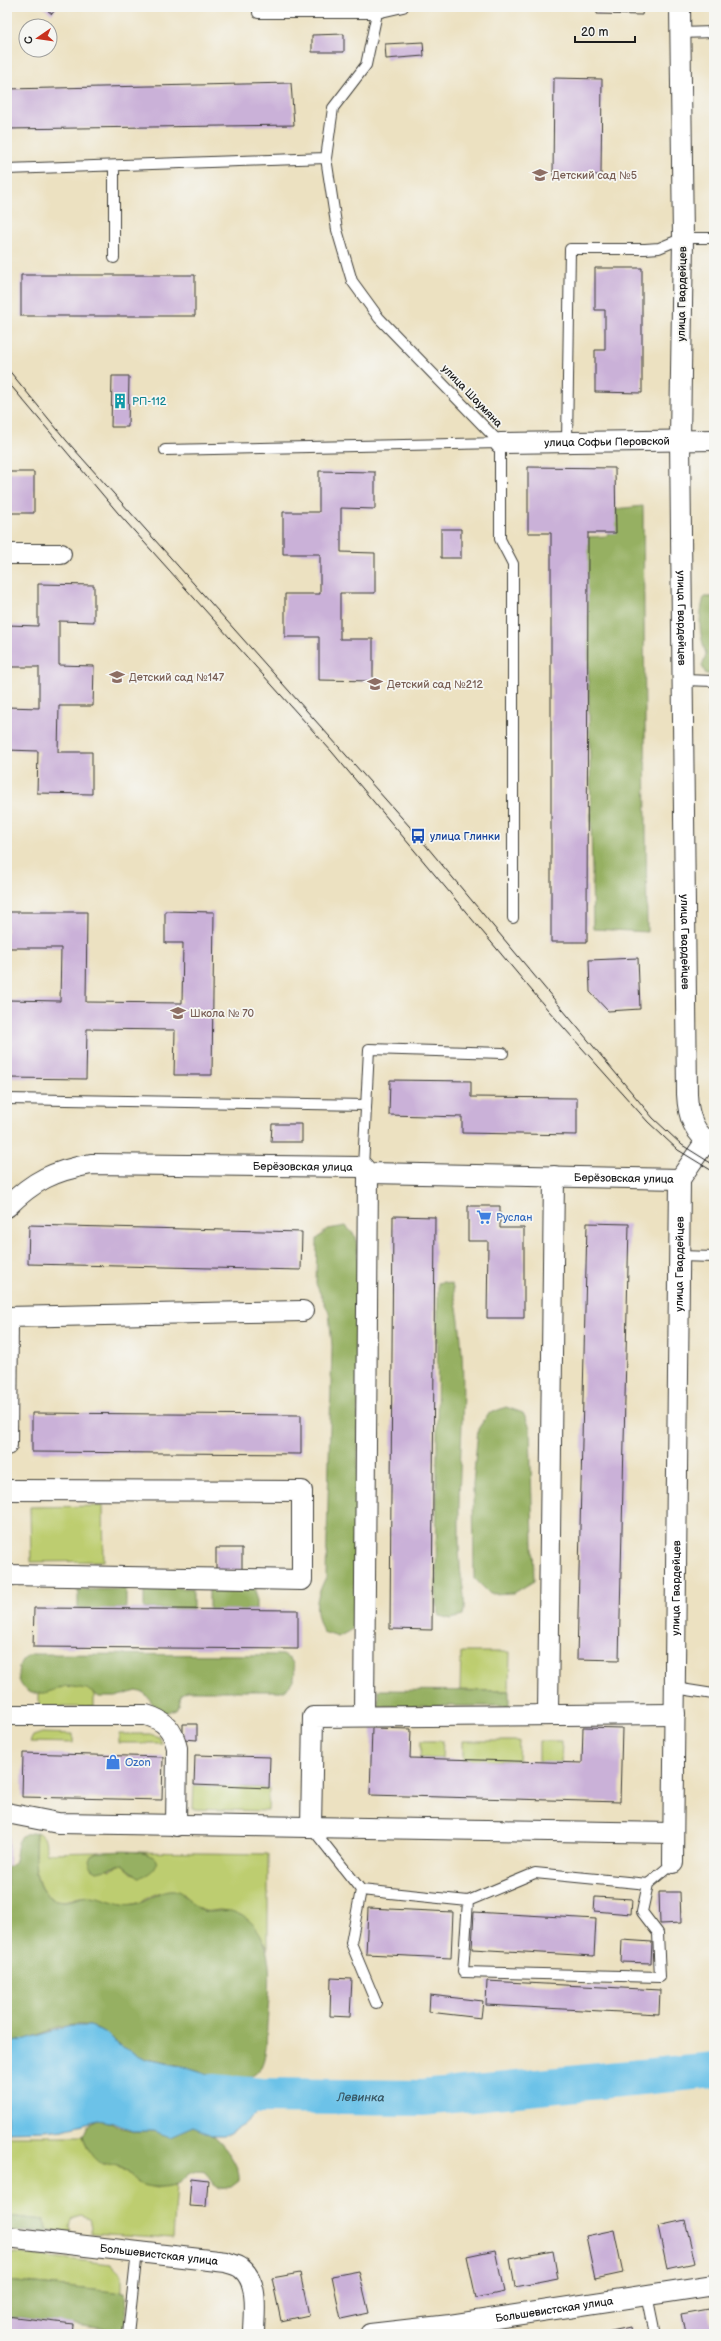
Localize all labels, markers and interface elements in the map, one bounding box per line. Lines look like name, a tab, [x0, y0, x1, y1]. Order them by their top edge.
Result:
north arrow	[18, 18, 58, 58]
scale bar	[575, 18, 635, 44]
text: 20 m	[581, 25, 608, 40]
text: С	[21, 35, 36, 45]
school or university icon: Детский сад №5	[531, 166, 549, 184]
place label: Детский сад №5	[552, 169, 637, 182]
street label: улица Гвардейцев	[675, 246, 689, 342]
street label: улица Шаумяна	[439, 362, 505, 430]
building icon: РП-112	[111, 392, 129, 410]
place label: РП-112	[132, 395, 167, 408]
street label: улица Софьи Перовской	[544, 434, 670, 449]
street label: улица Гвардейцев	[675, 570, 689, 666]
school or university icon: Детский сад №147	[108, 668, 126, 686]
place label: Детский сад №147	[129, 671, 225, 684]
school or university icon: Детский сад №212	[366, 675, 384, 693]
place label: Детский сад №212	[387, 678, 483, 691]
bus stop icon: улица Глинки	[409, 827, 427, 845]
place label: улица Глинки	[430, 830, 500, 843]
street label: улица Гвардейцев	[678, 894, 692, 990]
school or university icon: Школа № 70	[169, 1004, 187, 1022]
place label: Школа № 70	[190, 1007, 255, 1020]
street label: Берёзовская улица	[253, 1159, 353, 1173]
street label: Берёзовская улица	[574, 1170, 675, 1185]
supermarket icon: Руслан	[475, 1208, 493, 1226]
place label: Руслан	[496, 1211, 532, 1224]
street label: улица Гвардейцев	[672, 1216, 686, 1312]
street label: улица Гвардейцев	[669, 1540, 683, 1636]
shop icon: Ozon	[104, 1753, 122, 1771]
place label: Ozon	[125, 1756, 151, 1769]
water label: Левинка	[336, 2089, 385, 2105]
street label: Большевистская улица	[99, 2241, 219, 2268]
street label: Большевистская улица	[495, 2294, 615, 2325]

